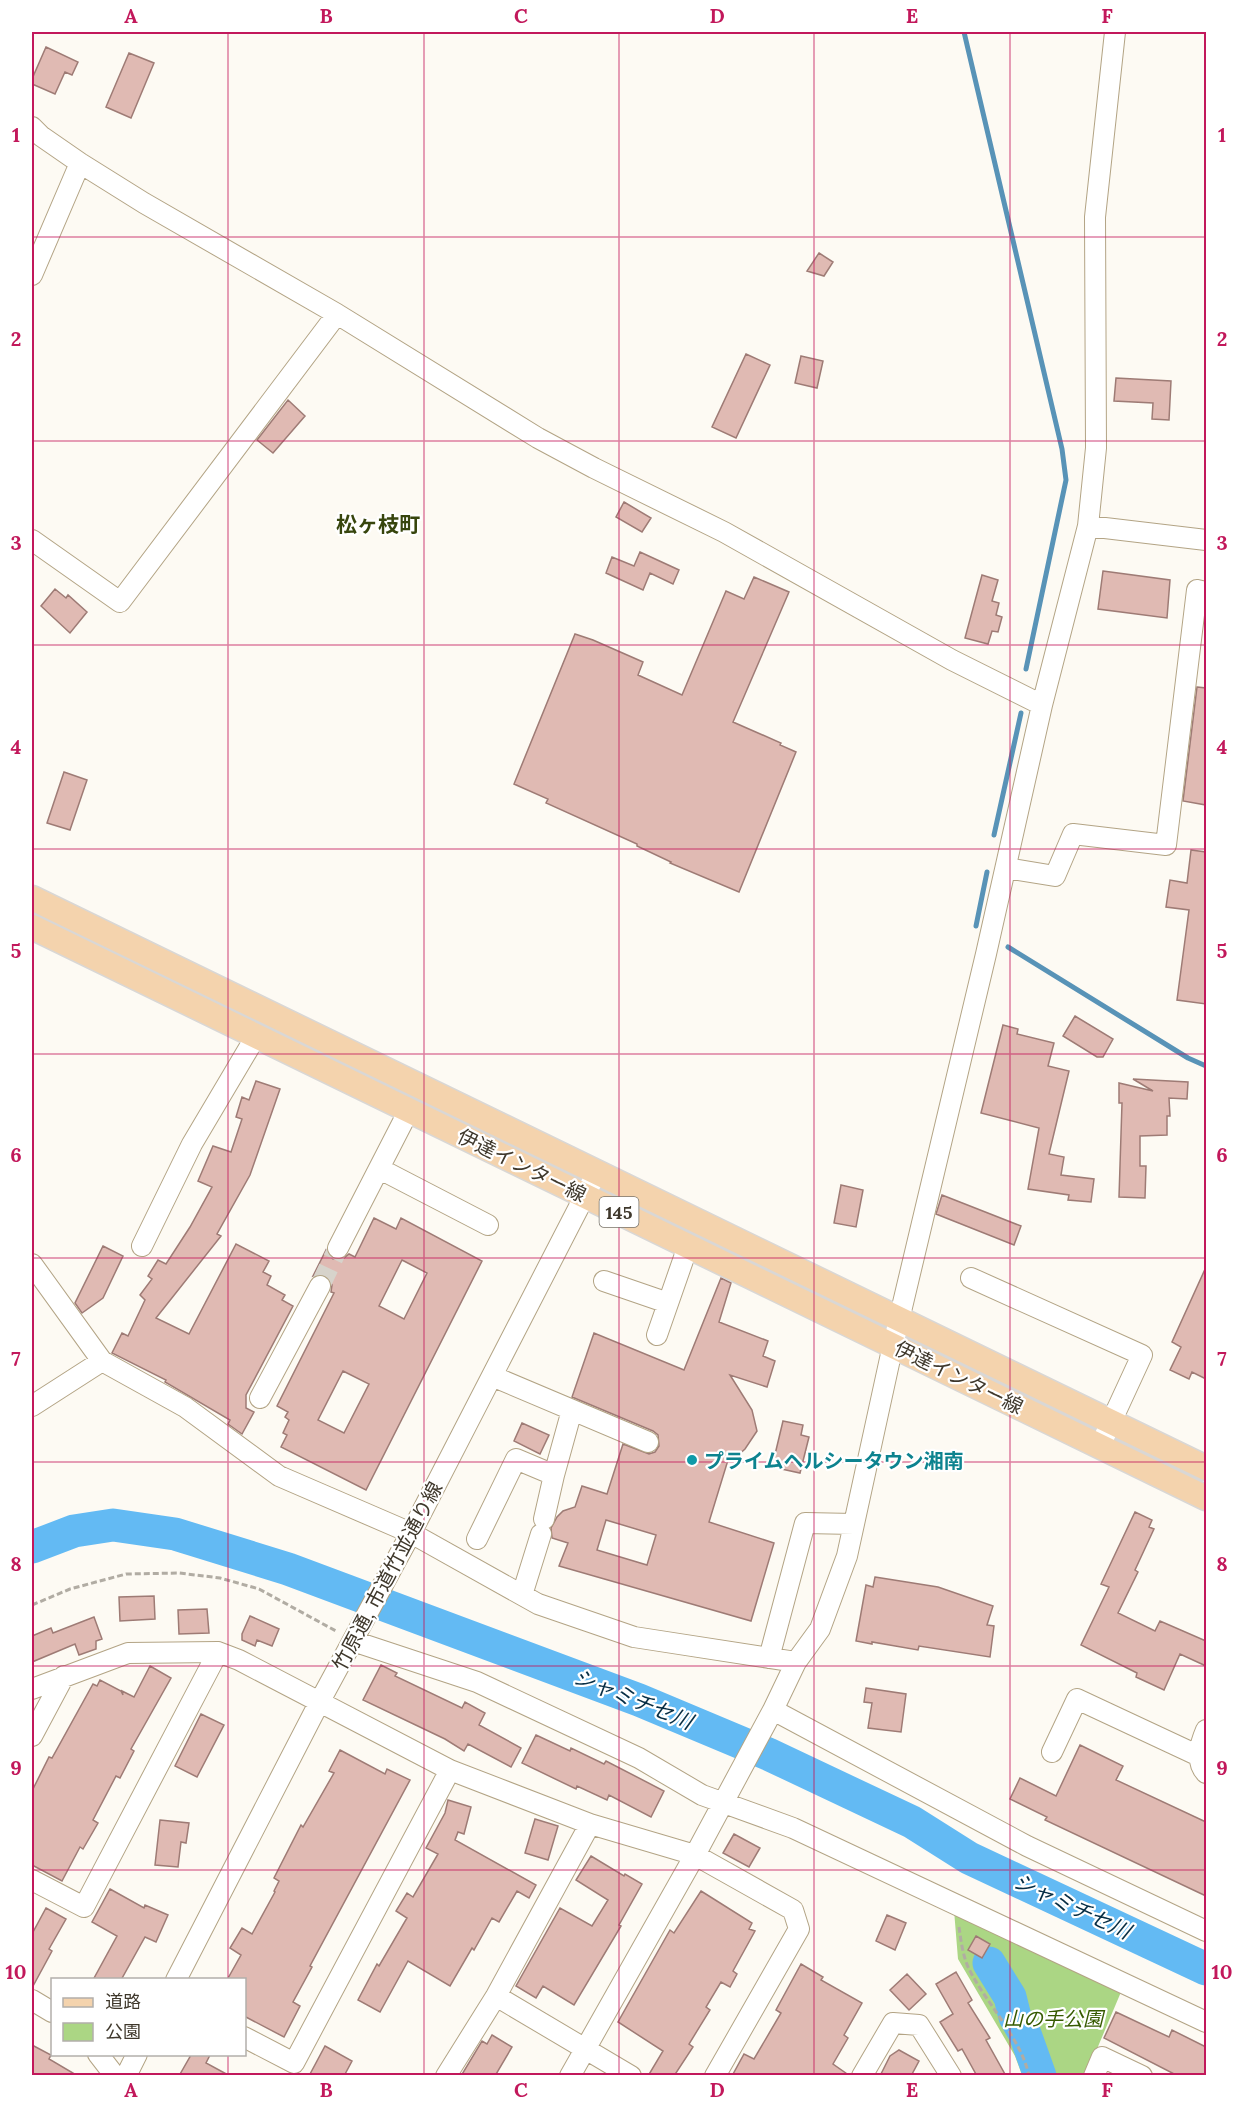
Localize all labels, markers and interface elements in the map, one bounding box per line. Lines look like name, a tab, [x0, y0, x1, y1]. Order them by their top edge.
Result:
text: A	[124, 3, 138, 28]
text: B	[319, 3, 333, 28]
text: C	[514, 3, 528, 28]
text: D	[709, 3, 725, 28]
text: E	[906, 3, 918, 28]
text: F	[1101, 3, 1113, 28]
text: 1	[12, 122, 20, 147]
text: 1	[1218, 122, 1226, 147]
text: 2	[11, 326, 21, 351]
text: 2	[1217, 326, 1227, 351]
district label: 松ヶ枝町	[336, 511, 420, 538]
text: 3	[10, 530, 22, 555]
text: 3	[1216, 530, 1228, 555]
text: 4	[11, 734, 22, 759]
text: 4	[1217, 734, 1228, 759]
text: 5	[11, 938, 22, 963]
text: 5	[1217, 938, 1228, 963]
street label: 伊達インター線	[454, 1123, 590, 1207]
text: 6	[10, 1142, 22, 1167]
text: 6	[1216, 1142, 1228, 1167]
road number: 145	[600, 1197, 638, 1227]
street label: 伊達インター線	[891, 1335, 1027, 1419]
text: 7	[11, 1346, 21, 1371]
text: 7	[1217, 1346, 1227, 1371]
place label: プライムヘルシータウン湘南	[704, 1448, 964, 1473]
marker: プライムヘルシータウン湘南	[685, 1453, 699, 1467]
street label: 竹原通, 市道竹並通り線	[327, 1477, 447, 1675]
text: 8	[10, 1551, 22, 1576]
text: 8	[1216, 1551, 1228, 1576]
water label: シャミチセ川	[570, 1663, 698, 1736]
text: 9	[10, 1755, 22, 1780]
text: 9	[1216, 1755, 1228, 1780]
water label: シャミチセ川	[1009, 1867, 1137, 1946]
text: 10	[6, 1959, 26, 1984]
text: 10	[1212, 1959, 1232, 1984]
legend	[51, 1978, 246, 2056]
text: 道路	[105, 1990, 141, 2013]
park label: 山の手公園	[1003, 2006, 1106, 2031]
text: 公園	[105, 2020, 141, 2043]
text: A	[124, 2077, 138, 2102]
text: B	[319, 2077, 333, 2102]
text: C	[514, 2077, 528, 2102]
text: D	[709, 2077, 725, 2102]
text: E	[906, 2077, 918, 2102]
text: F	[1101, 2077, 1113, 2102]

